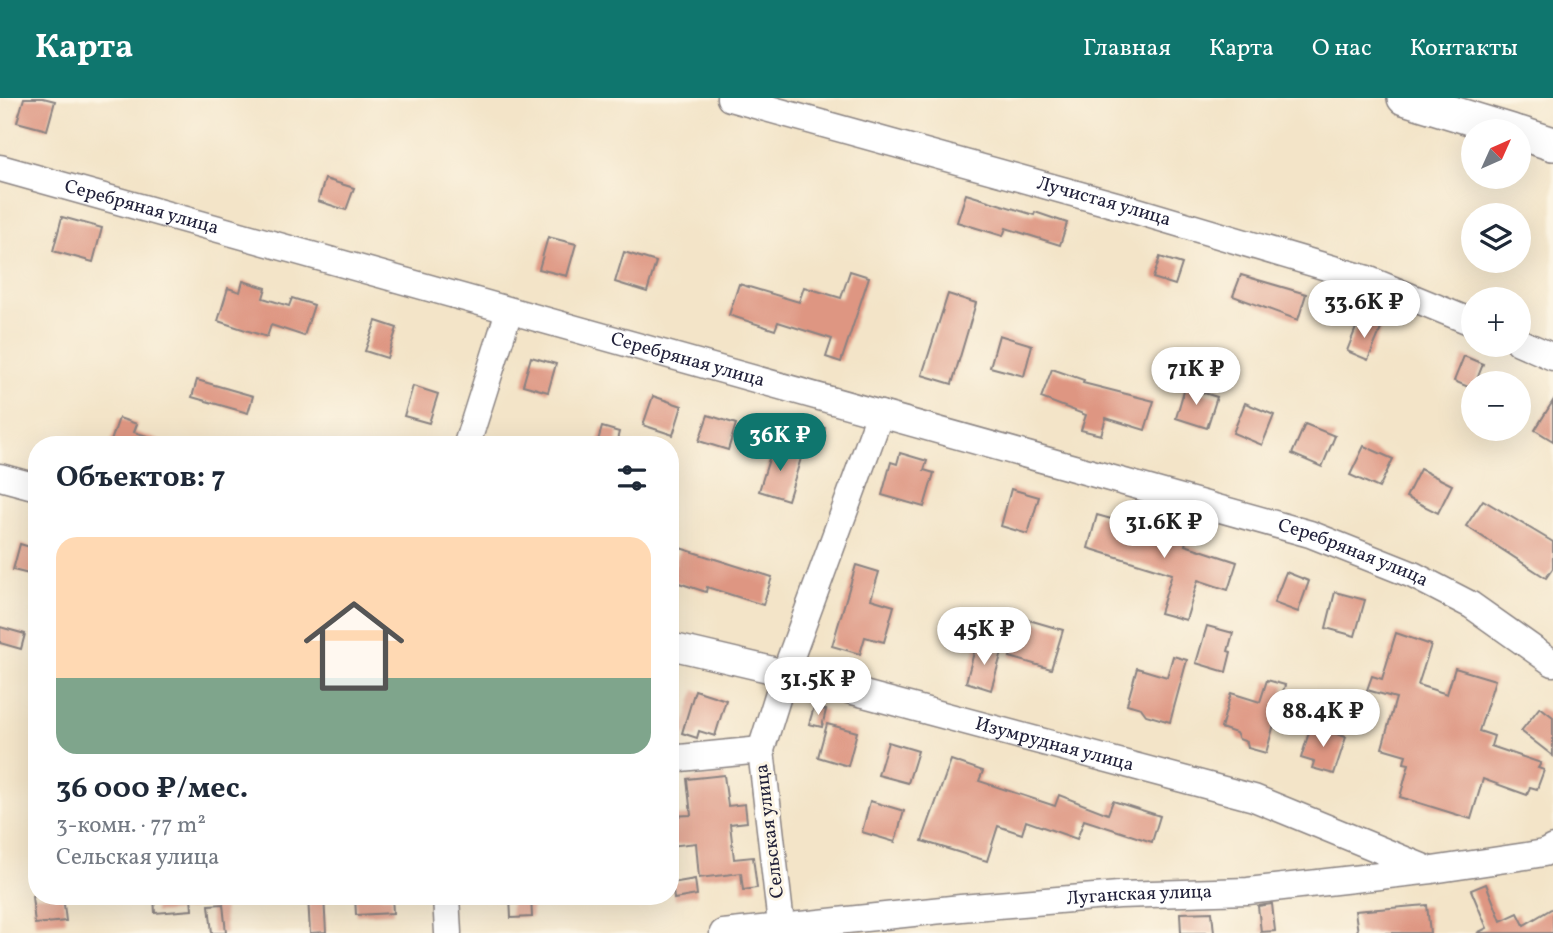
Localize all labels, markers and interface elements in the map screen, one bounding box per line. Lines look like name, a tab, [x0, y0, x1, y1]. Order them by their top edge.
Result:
text: Карта	[35, 26, 133, 72]
text: Главная	[1083, 32, 1171, 66]
text: Карта	[1209, 32, 1274, 66]
text: О нас	[1312, 32, 1372, 66]
text: Контакты	[1410, 32, 1518, 66]
north arrow	[1461, 119, 1531, 189]
map controls	[1461, 119, 1531, 441]
street label: Лучистая улица	[1034, 171, 1174, 233]
street label: Серебряная улица	[61, 174, 222, 241]
button: layers	[1461, 203, 1531, 273]
pin: 33.6K ₽	[1299, 280, 1429, 340]
text: 33.6K ₽	[1324, 287, 1404, 319]
button: +	[1461, 287, 1531, 357]
street label: Серебряная улица	[608, 326, 768, 394]
pin: 71K ₽	[1147, 348, 1245, 407]
text: 71K ₽	[1167, 354, 1225, 386]
button: −	[1461, 371, 1531, 441]
pin: 36K ₽	[731, 414, 829, 473]
text: 36K ₽	[749, 420, 811, 452]
text: Объектов: 7	[56, 457, 226, 499]
icon: filters	[613, 459, 651, 497]
pin: 31.6K ₽	[1099, 500, 1229, 560]
text: 31.6K ₽	[1125, 507, 1203, 539]
street label: Серебряная улица	[1275, 513, 1433, 594]
icon: home	[291, 583, 417, 709]
pin: 45K ₽	[935, 608, 1033, 667]
text: 45K ₽	[953, 614, 1015, 646]
pin: 31.5K ₽	[753, 658, 883, 717]
text: 31.5K ₽	[780, 664, 856, 696]
pin: 88.4K ₽	[1258, 690, 1388, 749]
text: 88.4K ₽	[1282, 696, 1364, 728]
street label: Изумрудная улица	[972, 711, 1137, 778]
street label: Сельская улица	[749, 762, 791, 900]
text: 36 000 ₽/мес.	[56, 768, 248, 810]
text: 3-комн. · 77 m²	[56, 810, 206, 842]
text: Сельская улица	[56, 842, 220, 874]
street label: Луганская улица	[1065, 879, 1213, 912]

